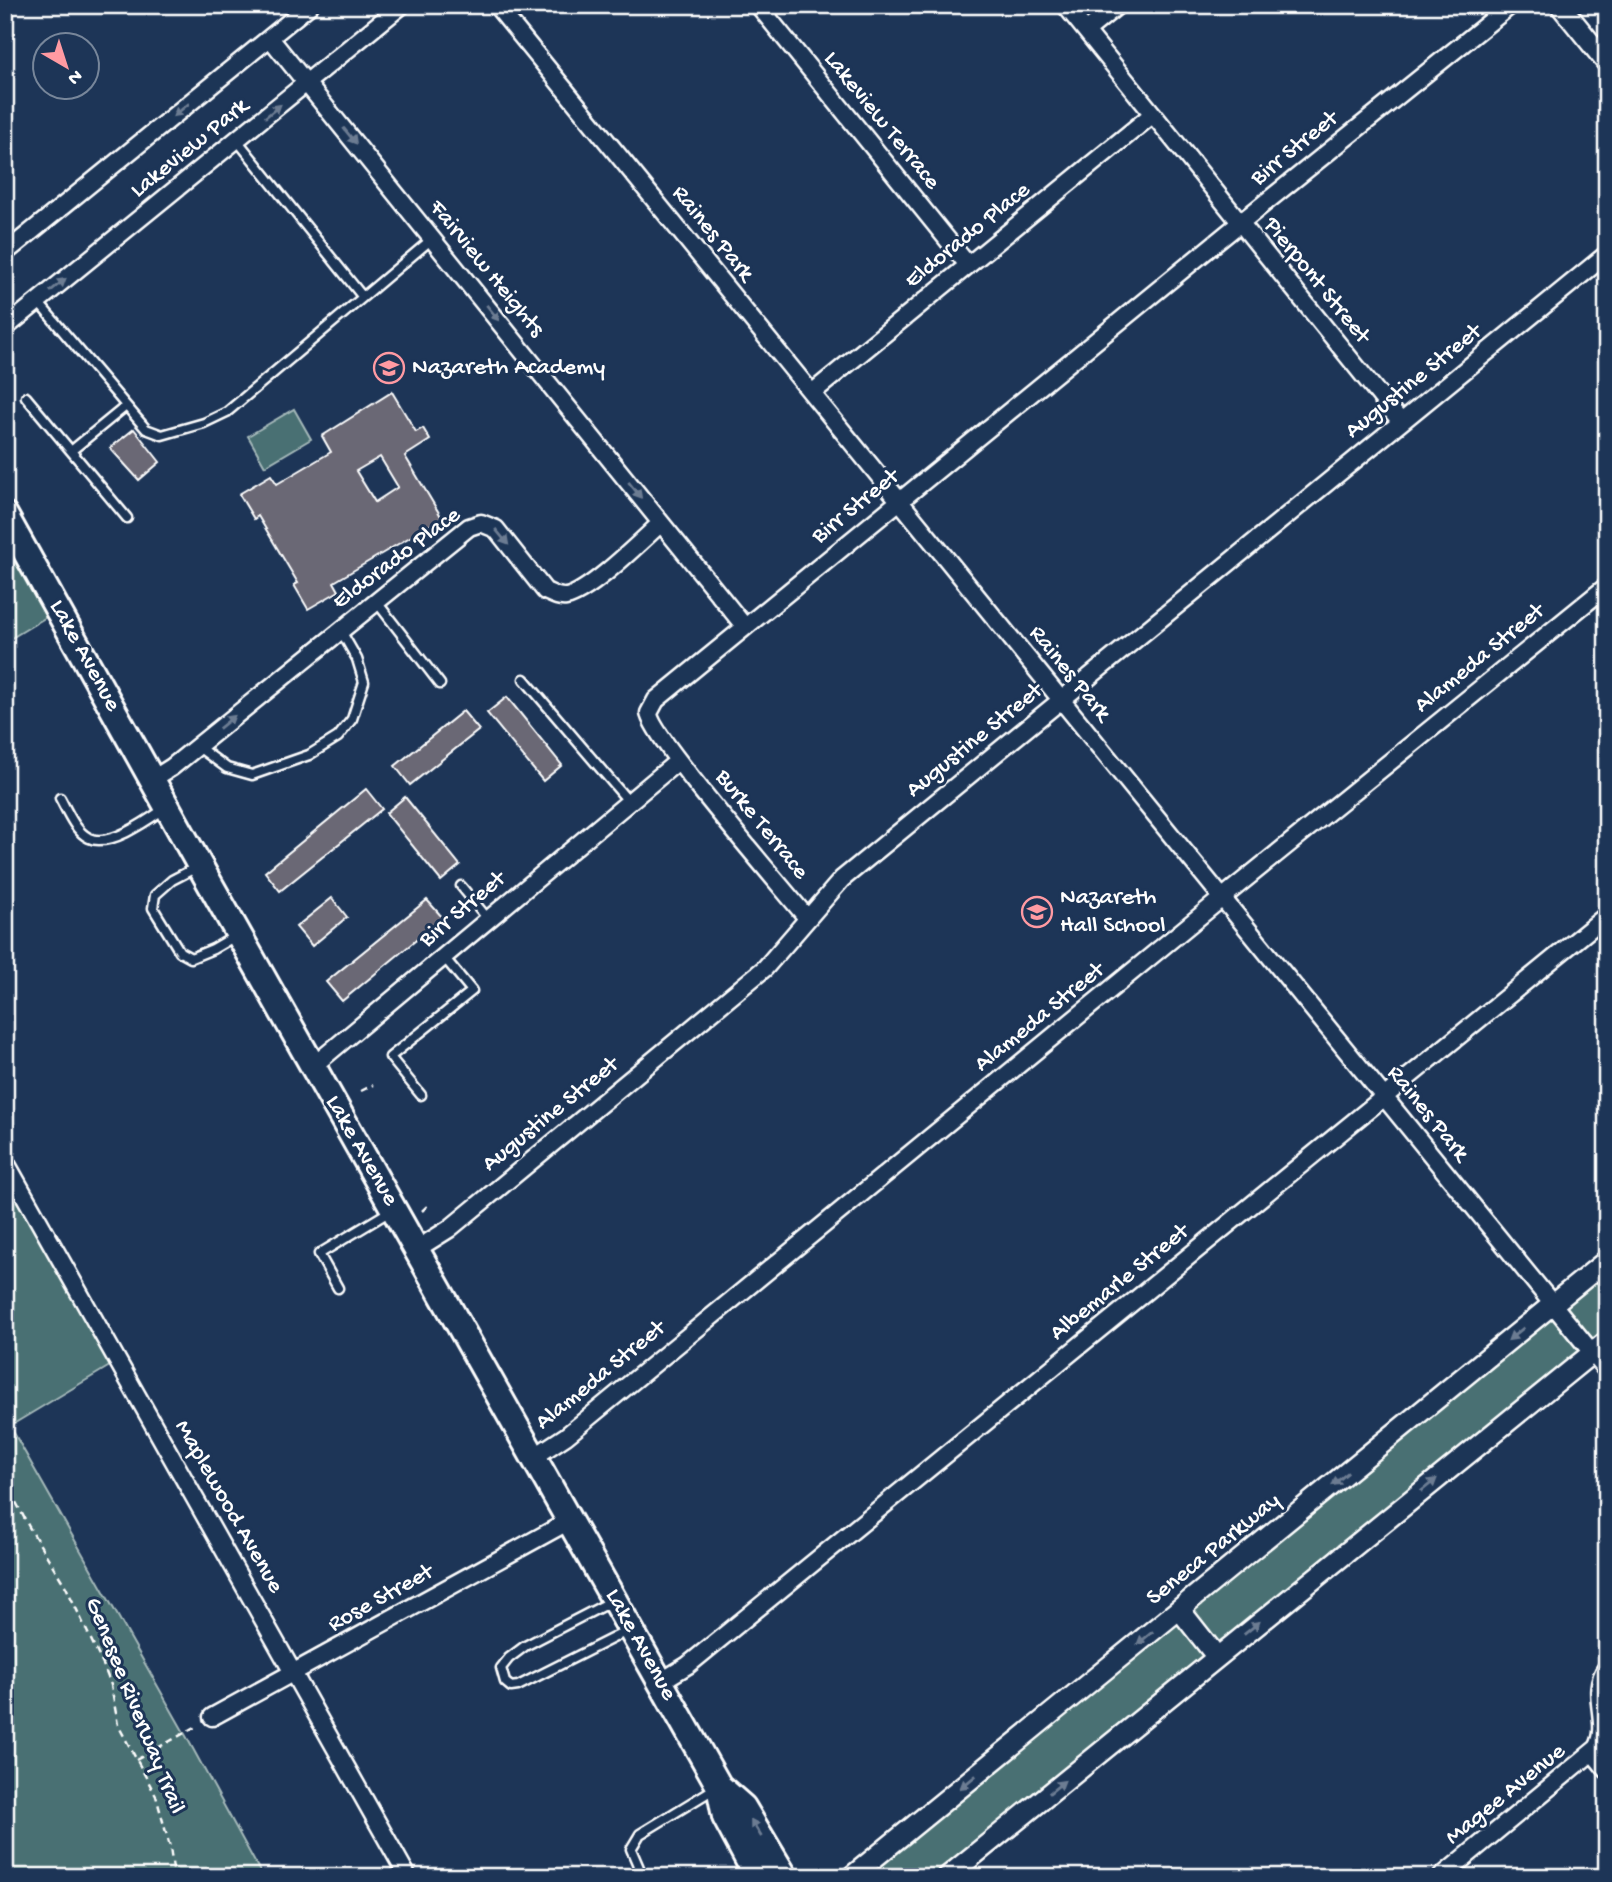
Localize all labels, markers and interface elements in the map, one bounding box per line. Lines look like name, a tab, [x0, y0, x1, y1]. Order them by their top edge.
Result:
north arrow	[32, 32, 102, 102]
street label: Lakeview Terrace	[816, 46, 946, 197]
text: N	[62, 64, 87, 89]
street label: Lakeview Park	[125, 91, 257, 205]
one-way arrow	[173, 102, 190, 117]
one-way arrow	[263, 103, 281, 118]
street label: Birr Street	[1245, 104, 1346, 194]
one-way arrow	[342, 126, 357, 144]
street label: Eldorado Place	[899, 176, 1037, 295]
street label: Raines Park	[664, 180, 761, 290]
street label: Fairview Heights	[421, 194, 551, 344]
street label: Pierpont Street	[1255, 211, 1377, 352]
one-way arrow	[50, 278, 67, 293]
one-way arrow	[485, 304, 499, 322]
street label: Augustine Street	[1340, 317, 1490, 446]
school or university icon: Nazareth Academy	[372, 351, 406, 385]
place label: Nazareth Academy	[412, 354, 605, 383]
street label: Birr Street	[806, 462, 907, 552]
one-way arrow	[627, 482, 642, 499]
street label: Eldorado Place	[327, 501, 467, 617]
one-way arrow	[494, 528, 509, 546]
street label: Lake Avenue	[41, 595, 127, 717]
street label: Alameda Street	[1409, 596, 1553, 720]
street label: Raines Park	[1021, 620, 1118, 730]
street label: Augustine Street	[901, 676, 1051, 805]
one-way arrow	[217, 715, 235, 730]
street label: Burke Terrace	[707, 763, 815, 886]
street label: Birr Street	[413, 864, 514, 955]
place label: Nazareth Hall School	[1060, 884, 1166, 941]
school or university icon: Nazareth Hall School	[1020, 895, 1054, 929]
street label: Alameda Street	[969, 955, 1113, 1079]
street label: Augustine Street	[477, 1050, 627, 1179]
street label: Raines Park	[1379, 1060, 1476, 1170]
street label: Lake Avenue	[318, 1090, 405, 1212]
street label: Albemarle Street	[1045, 1217, 1197, 1348]
street label: Alameda Street	[530, 1313, 674, 1437]
one-way arrow	[1507, 1326, 1524, 1341]
street label: Maplewood Avenue	[167, 1415, 290, 1599]
one-way arrow	[1331, 1471, 1349, 1486]
one-way arrow	[1421, 1478, 1438, 1493]
street label: Seneca Parkway	[1141, 1487, 1287, 1613]
street label: Rose Street	[323, 1557, 441, 1640]
street label: Lake Avenue	[597, 1584, 683, 1706]
street label: Genesee Riverway Trail	[77, 1594, 191, 1818]
one-way arrow	[1243, 1621, 1261, 1636]
one-way arrow	[1136, 1631, 1154, 1645]
street label: Magee Avenue	[1440, 1737, 1572, 1852]
one-way arrow	[960, 1774, 978, 1789]
one-way arrow	[1047, 1780, 1065, 1795]
one-way arrow	[750, 1818, 763, 1837]

